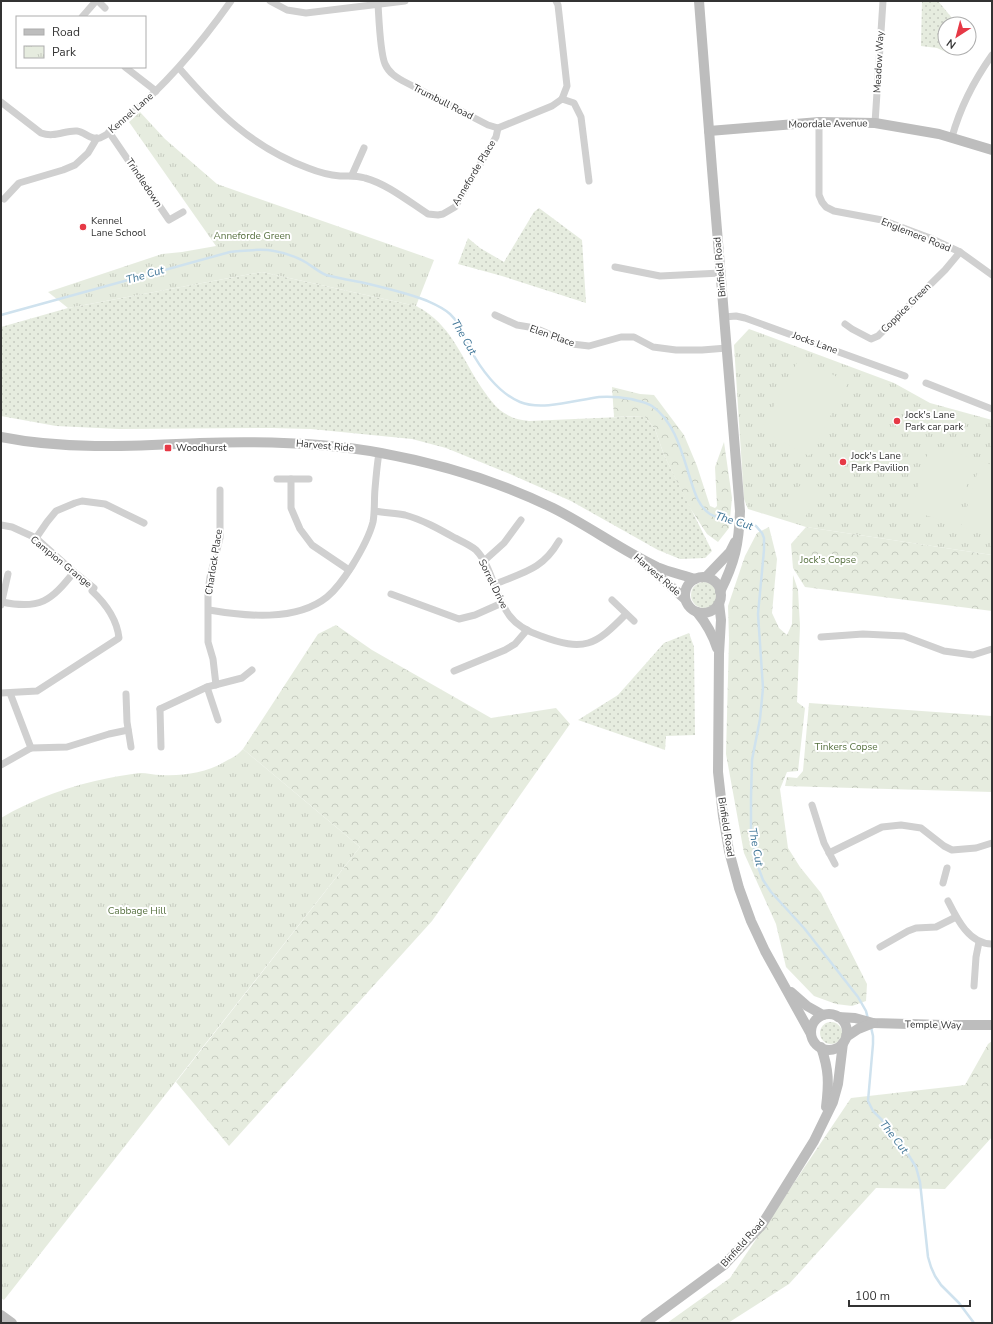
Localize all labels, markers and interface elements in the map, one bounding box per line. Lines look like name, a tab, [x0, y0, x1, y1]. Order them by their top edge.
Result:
legend	[16, 16, 146, 68]
north arrow	[937, 16, 977, 56]
text: Road	[52, 24, 80, 40]
street label: Meadow Way	[870, 30, 888, 93]
text: N	[944, 35, 959, 52]
text: Park	[52, 44, 77, 60]
street label: Trumbull Road	[410, 81, 476, 123]
street label: Kennel Lane	[105, 90, 157, 136]
street label: Moordale Avenue	[788, 116, 868, 132]
street label: Anneforde Place	[449, 138, 499, 208]
street label: Trindledown	[122, 156, 166, 210]
place label: Kennel Lane School	[91, 214, 146, 240]
street label: Englemere Road	[879, 215, 953, 255]
marker: Kennel Lane School	[78, 222, 88, 232]
park label: Anneforde Green	[213, 229, 291, 243]
street label: Binfield Road	[710, 236, 730, 298]
water label: The Cut	[124, 262, 167, 288]
street label: Coppice Green	[878, 280, 934, 336]
water label: The Cut	[448, 316, 481, 359]
street label: Elen Place	[528, 322, 576, 350]
street label: Jocks Lane	[789, 328, 840, 358]
place label: Jock's Lane Park car park	[904, 408, 964, 434]
marker: Jock's Lane Park car park	[892, 416, 902, 426]
street label: Harvest Ride	[295, 436, 355, 456]
place label: Woodhurst	[176, 441, 227, 455]
marker: Woodhurst	[163, 443, 173, 453]
place label: Jock's Lane Park Pavilion	[850, 449, 909, 475]
marker: Jock's Lane Park Pavilion	[838, 457, 848, 467]
water label: The Cut	[713, 508, 756, 534]
street label: Charlock Place	[202, 528, 226, 596]
street label: Campion Grange	[27, 533, 95, 591]
street label: Harvest Ride	[630, 551, 684, 599]
park label: Jock's Copse	[799, 553, 856, 567]
street label: Sorrel Drive	[475, 557, 511, 611]
park label: Tinkers Copse	[814, 740, 878, 754]
street label: Binfield Road	[714, 796, 738, 858]
water label: The Cut	[745, 826, 767, 869]
park label: Cabbage Hill	[108, 904, 166, 918]
street label: Temple Way	[905, 1018, 962, 1033]
water label: The Cut	[876, 1117, 913, 1158]
street label: Binfield Road	[718, 1216, 768, 1270]
scale bar	[849, 1282, 970, 1308]
text: 100 m	[855, 1288, 890, 1304]

